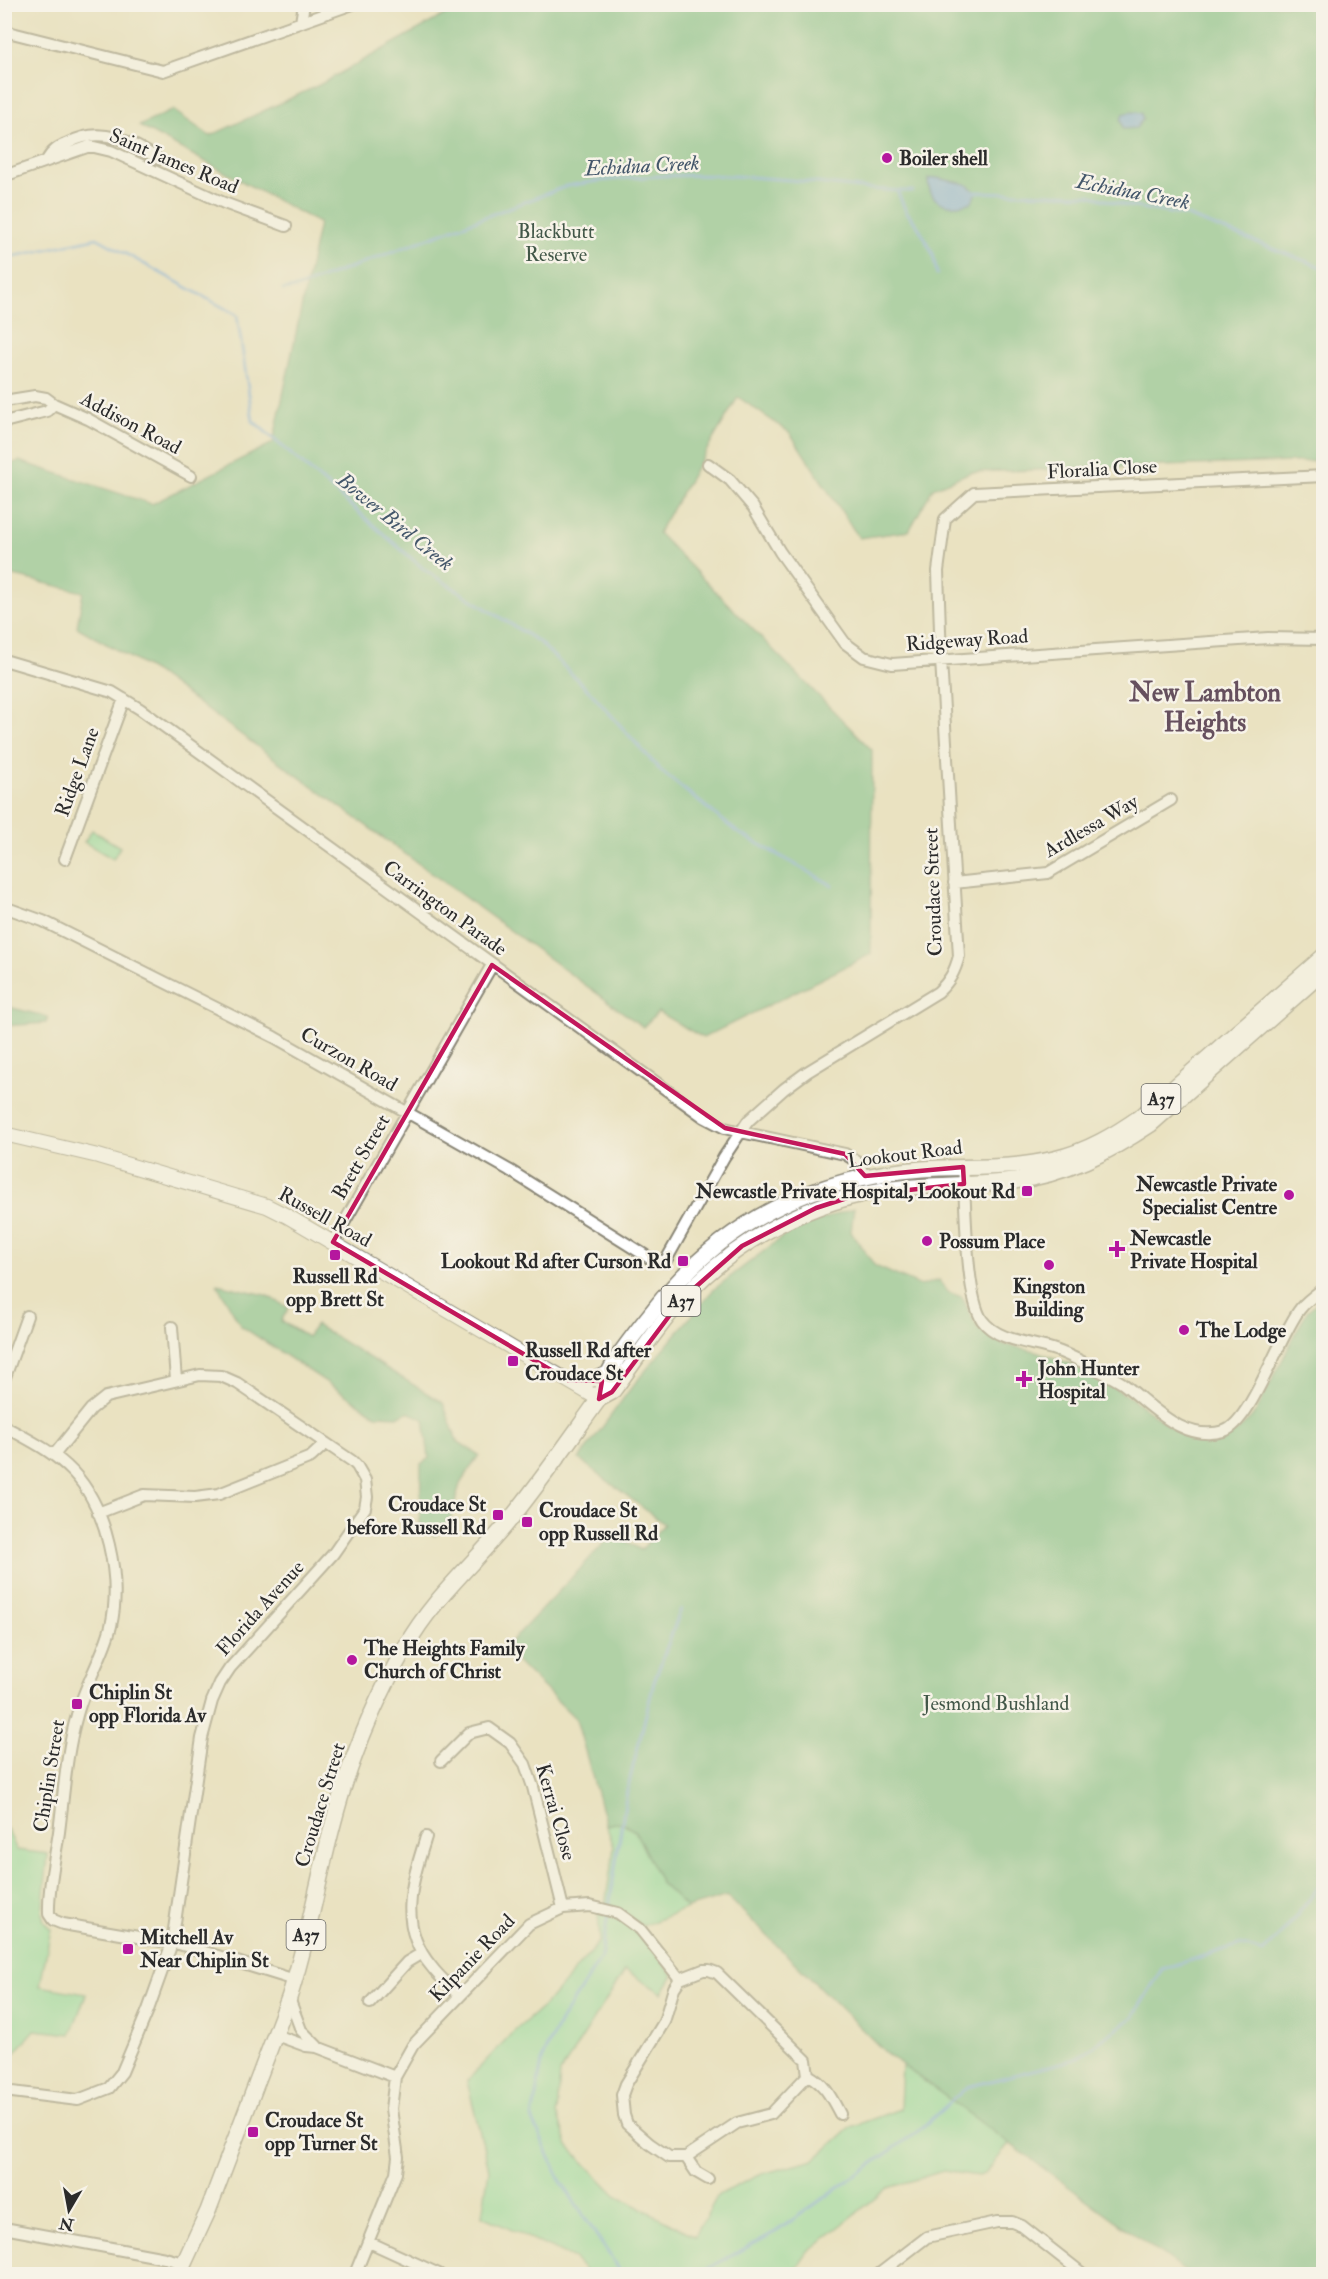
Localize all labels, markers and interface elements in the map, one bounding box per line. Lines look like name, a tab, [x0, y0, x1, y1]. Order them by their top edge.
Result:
street label: Saint James Road	[106, 123, 243, 200]
place label: Boiler shell	[899, 146, 989, 171]
water label: Echidna Creek	[582, 150, 700, 183]
marker: Boiler shell	[880, 151, 894, 165]
water label: Echidna Creek	[1072, 167, 1192, 216]
park label: Blackbutt Reserve	[518, 219, 595, 267]
street label: Addison Road	[75, 386, 186, 460]
street label: Floralia Close	[1046, 454, 1158, 484]
water label: Bower Bird Creek	[331, 466, 459, 577]
street label: Ridgeway Road	[905, 623, 1029, 657]
district label: New Lambton Heights	[1128, 677, 1281, 740]
street label: Ridge Lane	[49, 724, 105, 820]
street label: Ardlessa Way	[1038, 788, 1144, 864]
street label: Croudace Street	[918, 827, 948, 957]
street label: Carrington Parade	[378, 855, 512, 961]
street label: Curzon Road	[296, 1021, 402, 1097]
road number: A37	[1142, 1084, 1180, 1114]
street label: Brett Street	[327, 1110, 396, 1204]
street label: Lookout Road	[846, 1135, 964, 1173]
place label: Newcastle Private Specialist Centre	[1135, 1172, 1278, 1221]
place label: Newcastle Private Hospital, Lookout Rd	[695, 1179, 1015, 1205]
street label: Russell Road	[274, 1181, 376, 1253]
marker: Newcastle Private Hospital, Lookout Rd	[1020, 1184, 1034, 1198]
marker: Newcastle Private Specialist Centre	[1282, 1188, 1296, 1202]
place label: Newcastle Private Hospital	[1129, 1226, 1259, 1275]
place label: Possum Place	[939, 1229, 1046, 1254]
marker: Possum Place	[920, 1234, 934, 1248]
marker: Newcastle Private Hospital	[1108, 1240, 1126, 1258]
marker: Russell Rd opp Brett St	[328, 1248, 342, 1262]
place label: Lookout Rd after Curson Rd	[441, 1249, 671, 1274]
marker: Lookout Rd after Curson Rd	[676, 1254, 690, 1268]
marker: Kingston Building	[1042, 1258, 1056, 1272]
place label: Russell Rd opp Brett St	[286, 1264, 384, 1313]
place label: Kingston Building	[1013, 1274, 1086, 1323]
road number: A37	[662, 1286, 700, 1316]
place label: The Lodge	[1195, 1318, 1287, 1344]
marker: The Lodge	[1177, 1323, 1191, 1337]
place label: Russell Rd after Croudace St	[525, 1338, 652, 1386]
marker: Russell Rd after Croudace St	[506, 1354, 520, 1368]
place label: John Hunter Hospital	[1037, 1356, 1140, 1405]
marker: John Hunter Hospital	[1015, 1370, 1033, 1388]
place label: Croudace St before Russell Rd	[346, 1492, 487, 1540]
place label: Croudace St opp Russell Rd	[539, 1498, 658, 1547]
marker: Croudace St before Russell Rd	[491, 1508, 505, 1522]
marker: Croudace St opp Russell Rd	[520, 1515, 534, 1529]
street label: Florida Avenue	[211, 1555, 309, 1661]
place label: The Heights Family Church of Christ	[363, 1636, 526, 1684]
marker: The Heights Family Church of Christ	[345, 1653, 359, 1667]
place label: Chiplin St opp Florida Av	[89, 1680, 207, 1729]
park label: Jesmond Bushland	[922, 1691, 1069, 1716]
marker: Chiplin St opp Florida Av	[70, 1697, 84, 1711]
street label: Chiplin Street	[28, 1717, 71, 1834]
street label: Croudace Street	[289, 1739, 351, 1870]
street label: Kerrai Close	[530, 1761, 582, 1863]
street label: Kilpanie Road	[424, 1909, 521, 2008]
road number: A37	[286, 1920, 326, 1950]
place label: Mitchell Av Near Chiplin St	[139, 1925, 269, 1974]
marker: Mitchell Av Near Chiplin St	[121, 1942, 135, 1956]
place label: Croudace St opp Turner St	[265, 2108, 378, 2157]
marker: Croudace St opp Turner St	[246, 2125, 260, 2139]
north arrow	[39, 2180, 99, 2240]
text: N	[57, 2213, 76, 2235]

